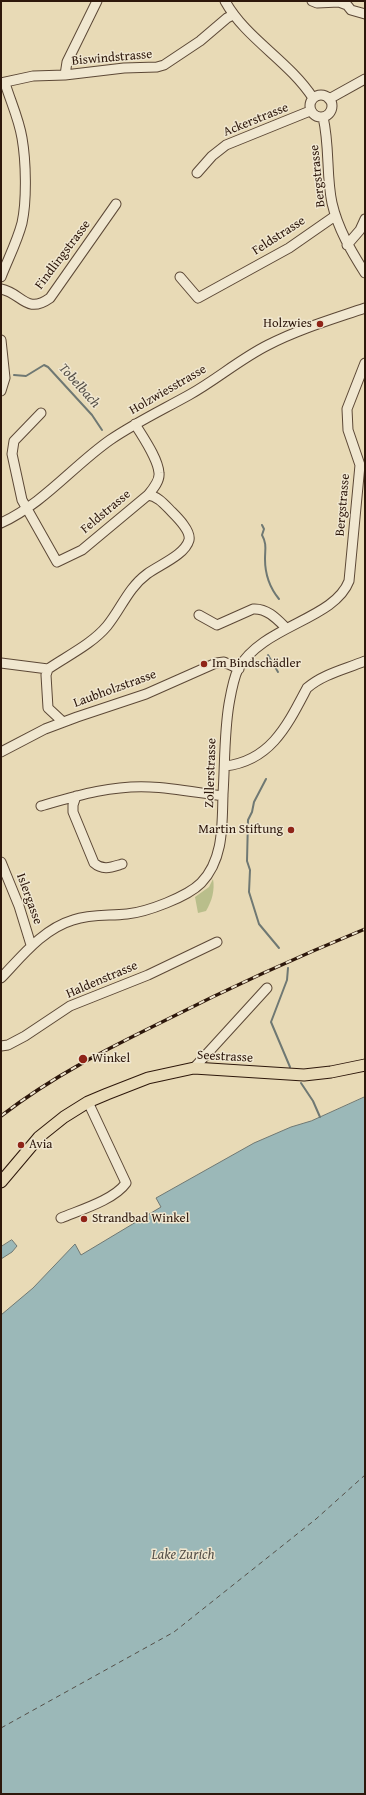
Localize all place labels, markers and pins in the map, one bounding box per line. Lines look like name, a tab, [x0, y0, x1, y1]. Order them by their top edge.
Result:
place label: Holzwies	[263, 316, 312, 332]
marker: Holzwies	[315, 319, 325, 329]
place label: Im Bindschädler	[212, 656, 301, 672]
marker: Im Bindschädler	[199, 659, 209, 669]
place label: Martin Stiftung	[198, 822, 283, 838]
marker: Martin Stiftung	[286, 825, 296, 835]
place label: Winkel	[92, 1051, 130, 1067]
marker: Winkel	[77, 1053, 89, 1065]
place label: Avia	[29, 1137, 53, 1153]
marker: Avia	[16, 1140, 26, 1150]
place label: Strandbad Winkel	[92, 1211, 189, 1227]
marker: Strandbad Winkel	[79, 1214, 89, 1224]

